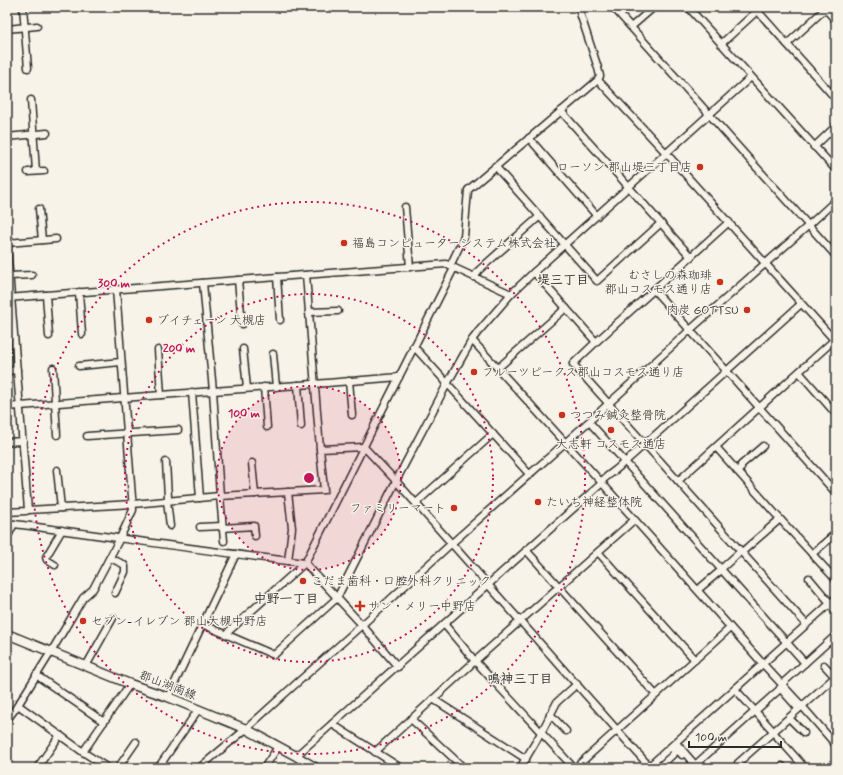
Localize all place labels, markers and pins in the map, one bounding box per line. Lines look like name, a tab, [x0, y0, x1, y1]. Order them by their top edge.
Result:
place label: ローソン 郡山堤三丁目店	[557, 160, 692, 176]
marker: ローソン 郡山堤三丁目店	[695, 162, 705, 172]
place label: 福島コンピューターシステム株式会社	[352, 236, 556, 252]
marker: 福島コンピューターシステム株式会社	[339, 238, 349, 248]
place label: むさしの森珈琲 郡山コスモス通り店	[605, 268, 712, 298]
marker: むさしの森珈琲 郡山コスモス通り店	[715, 277, 725, 287]
place label: 肉炭 GOTTSU	[666, 303, 739, 319]
marker: 肉炭 GOTTSU	[742, 305, 752, 315]
place label: ブイチェーン 大槻店	[157, 313, 266, 329]
marker: ブイチェーン 大槻店	[144, 315, 154, 325]
place label: フルーツピークス郡山コスモス通り店	[482, 365, 684, 381]
marker: フルーツピークス郡山コスモス通り店	[469, 367, 479, 377]
place label: つつみ鍼灸整骨院	[570, 408, 666, 424]
marker: つつみ鍼灸整骨院	[557, 410, 567, 420]
marker: 大志軒 コスモス通店	[606, 425, 616, 435]
place label: 大志軒 コスモス通店	[556, 437, 666, 453]
centre of rings	[302, 471, 316, 485]
place label: たいち神経整体院	[546, 495, 642, 511]
marker: たいち神経整体院	[533, 497, 543, 507]
place label: ファミリーマート	[350, 501, 446, 517]
marker: ファミリーマート	[449, 503, 459, 513]
place label: こだま歯科・口腔外科クリニック	[311, 574, 491, 590]
marker: こだま歯科・口腔外科クリニック	[298, 576, 308, 586]
place label: サン・メリー中野店	[368, 599, 476, 615]
marker: サン・メリー中野店	[355, 601, 365, 611]
place label: セブン-イレブン 郡山大槻中野店	[91, 614, 268, 630]
marker: セブン-イレブン 郡山大槻中野店	[78, 616, 88, 626]

